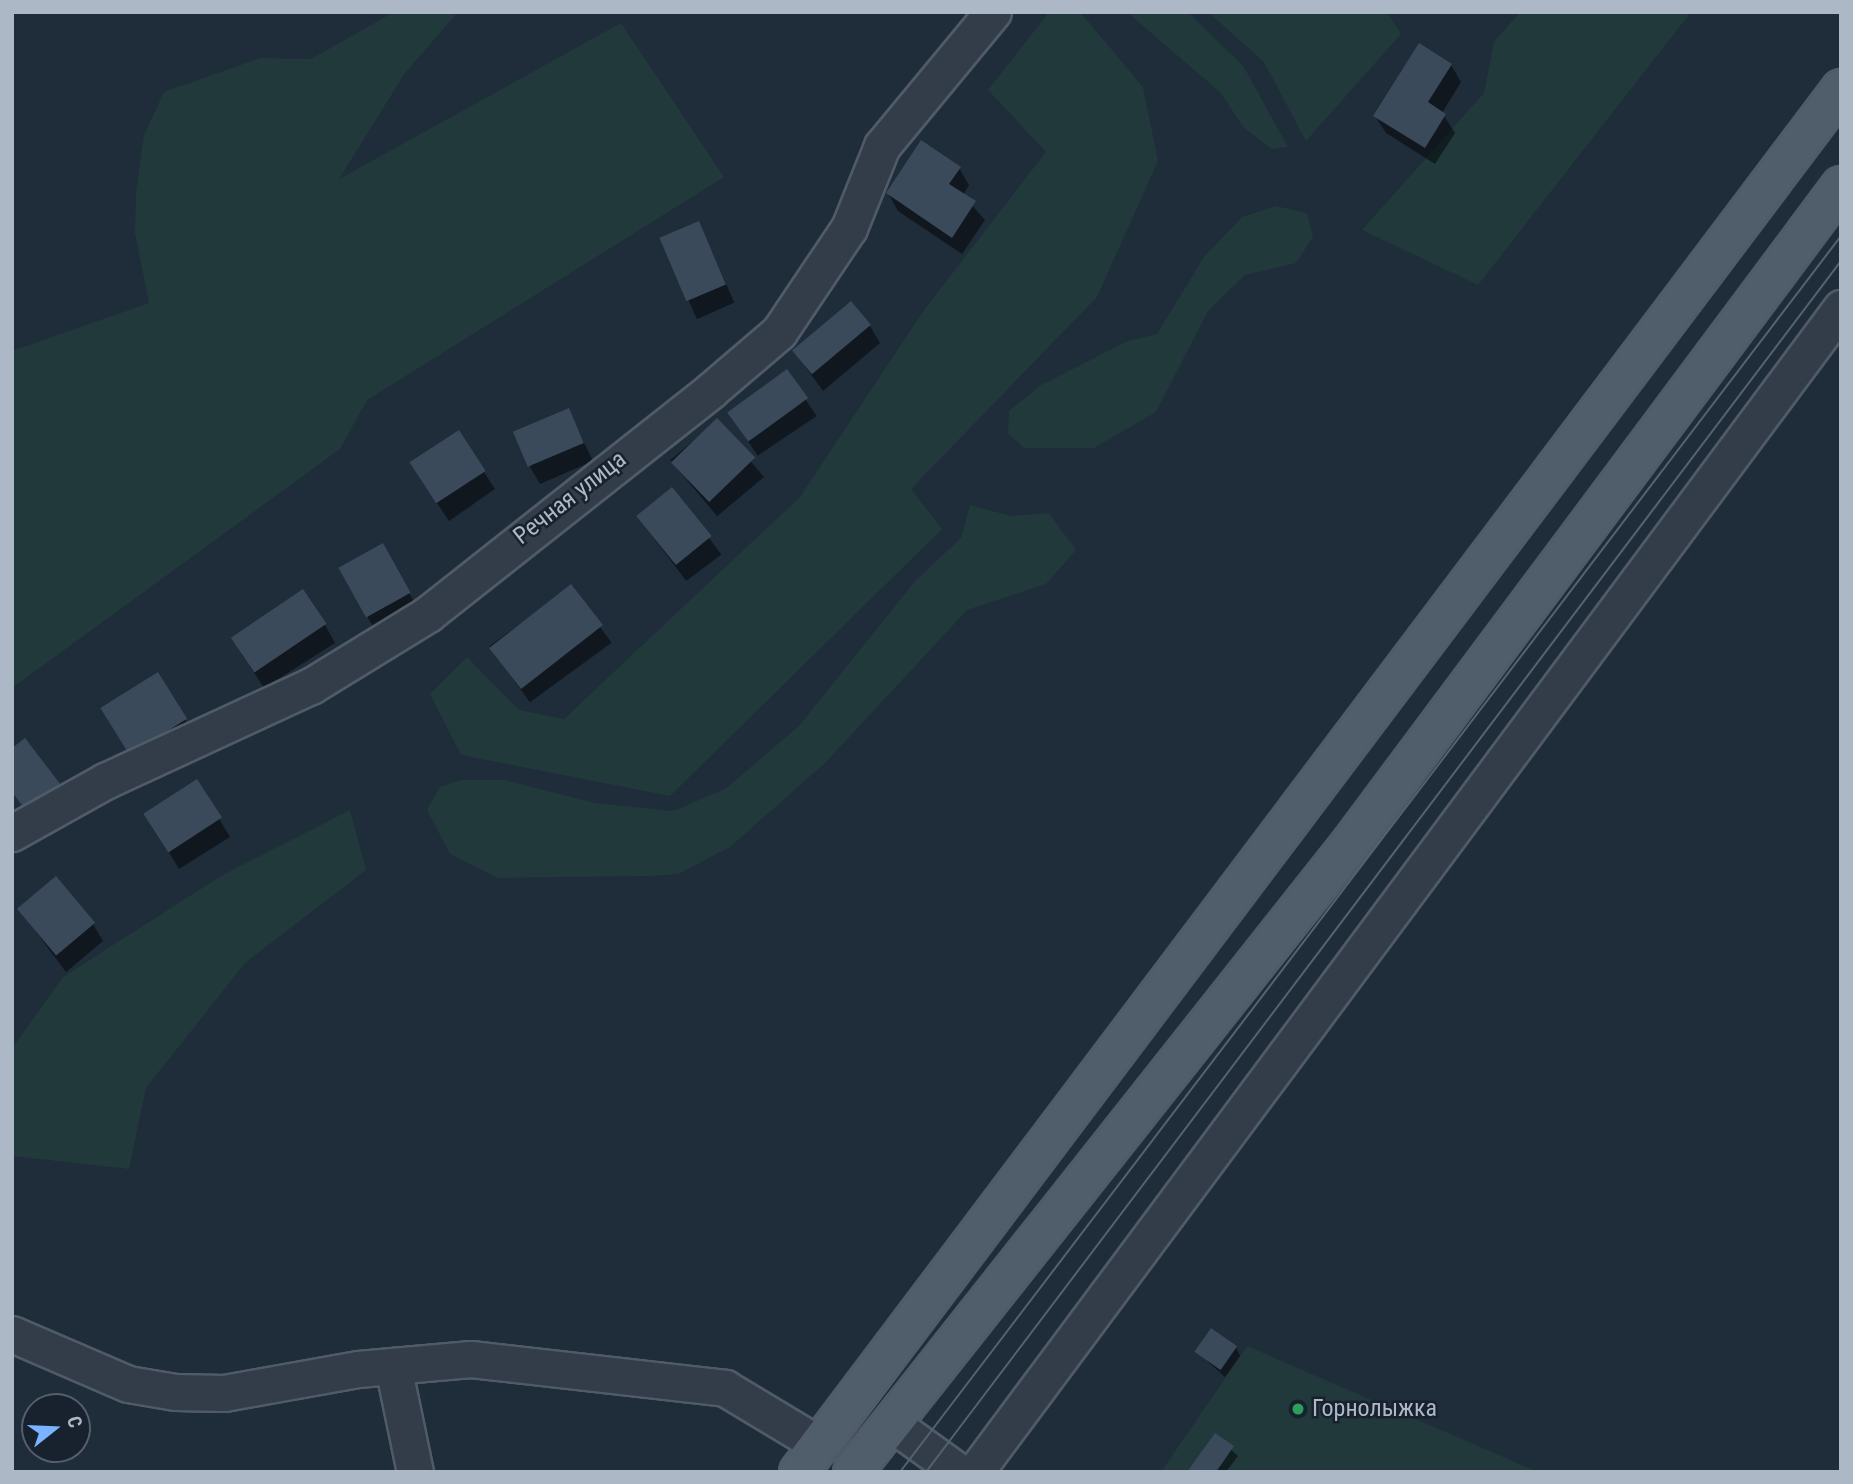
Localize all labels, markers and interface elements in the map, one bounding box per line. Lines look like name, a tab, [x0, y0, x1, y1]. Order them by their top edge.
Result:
street label: Речная улица	[508, 445, 632, 551]
north arrow	[21, 1393, 91, 1463]
place label: Горнолыжка	[1312, 1395, 1437, 1423]
marker: Горнолыжка	[1290, 1401, 1306, 1417]
text: С	[62, 1413, 87, 1431]

